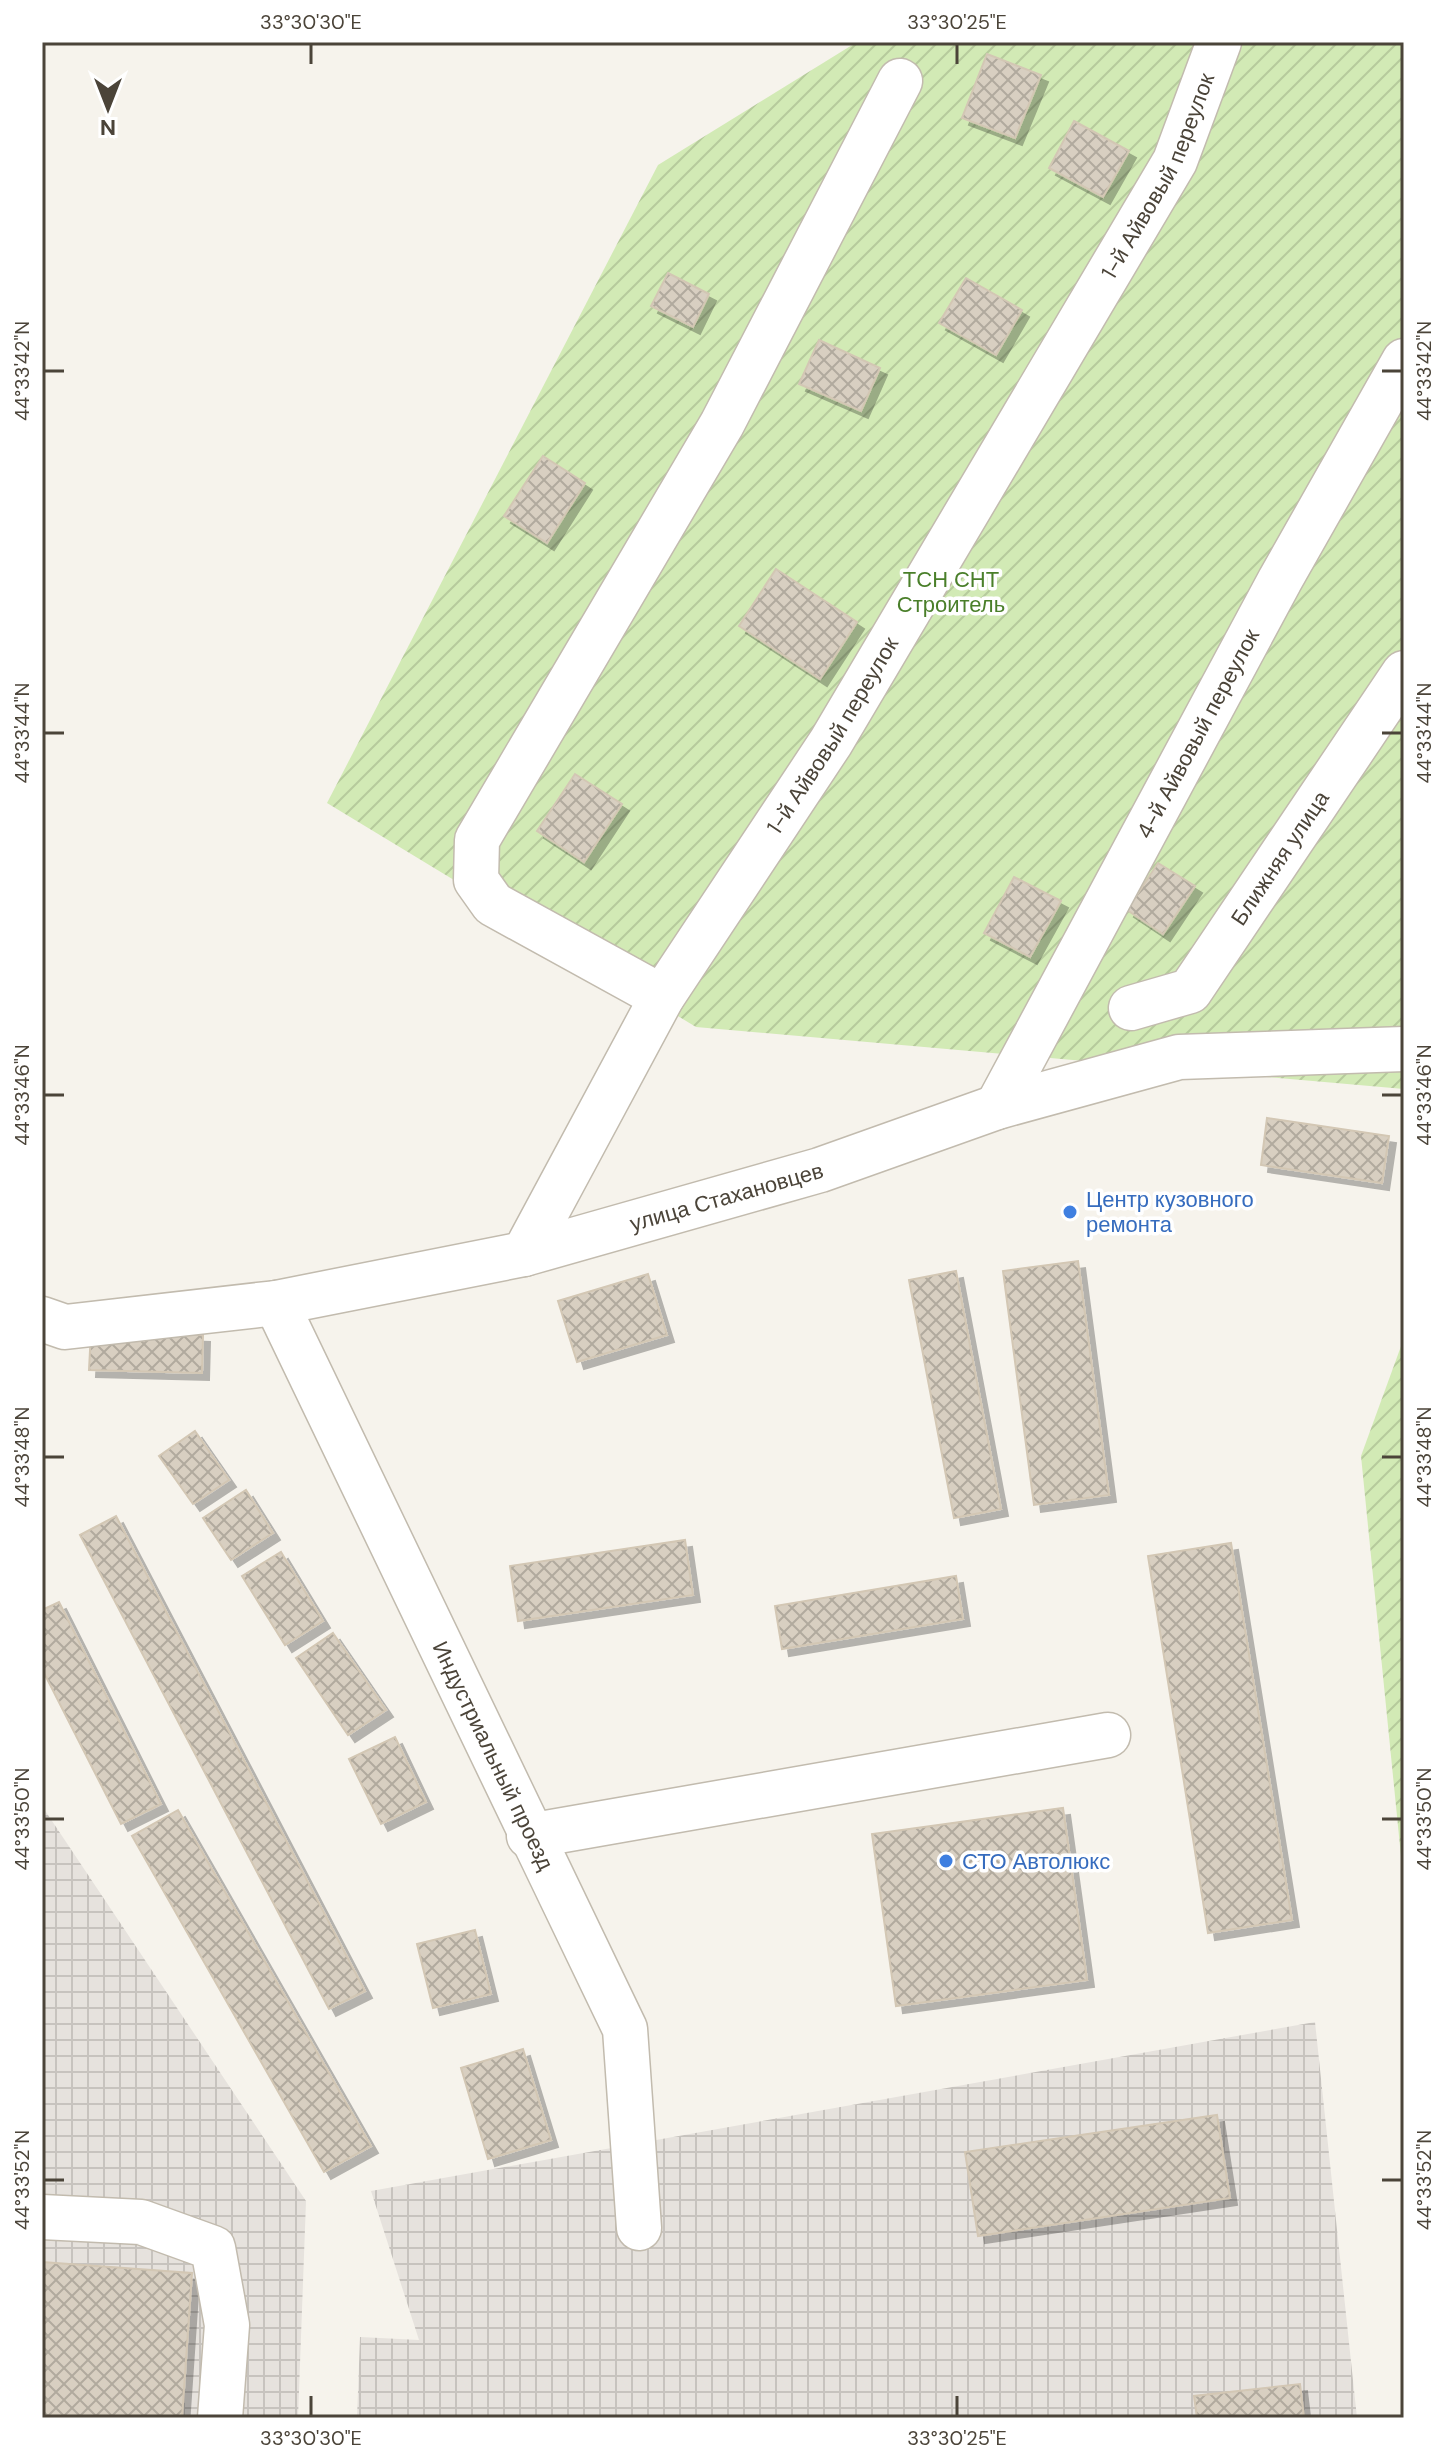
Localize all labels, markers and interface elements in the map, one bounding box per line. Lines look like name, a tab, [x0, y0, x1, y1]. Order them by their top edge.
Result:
text: 33°30'30"E	[260, 9, 362, 35]
text: 33°30'25"E	[907, 9, 1007, 35]
north arrow	[68, 68, 148, 148]
street label: 1-й Айвовый переулок	[1094, 69, 1221, 284]
text: N	[100, 113, 116, 142]
text: 44°33'42"N	[9, 321, 35, 421]
text: 44°33'42"N	[1411, 321, 1437, 421]
park label: ТСН СНТ Строитель	[897, 565, 1005, 619]
street label: 4-й Айвовый переулок	[1130, 623, 1266, 843]
street label: 1-й Айвовый переулок	[760, 631, 905, 839]
text: 44°33'44"N	[9, 683, 35, 783]
text: 44°33'44"N	[1411, 683, 1437, 783]
street label: Ближняя улица	[1224, 784, 1336, 931]
text: 44°33'46"N	[9, 1044, 35, 1146]
text: 44°33'46"N	[1411, 1044, 1437, 1146]
street label: улица Стахановцев	[626, 1155, 827, 1238]
place label: Центр кузовного ремонта	[1086, 1185, 1254, 1239]
marker: Центр кузовного ремонта	[1061, 1203, 1079, 1221]
text: 44°33'48"N	[9, 1407, 35, 1507]
text: 44°33'48"N	[1411, 1407, 1437, 1507]
street label: Индустриальный проезд	[426, 1636, 561, 1875]
text: 44°33'50"N	[9, 1768, 35, 1870]
text: 44°33'50"N	[1411, 1768, 1437, 1870]
place label: СТО Автолюкс	[962, 1847, 1110, 1876]
marker: СТО Автолюкс	[937, 1852, 955, 1870]
text: 44°33'52"N	[9, 2130, 35, 2230]
text: 44°33'52"N	[1411, 2130, 1437, 2230]
text: 33°30'30"E	[260, 2425, 362, 2451]
text: 33°30'25"E	[907, 2425, 1007, 2451]

